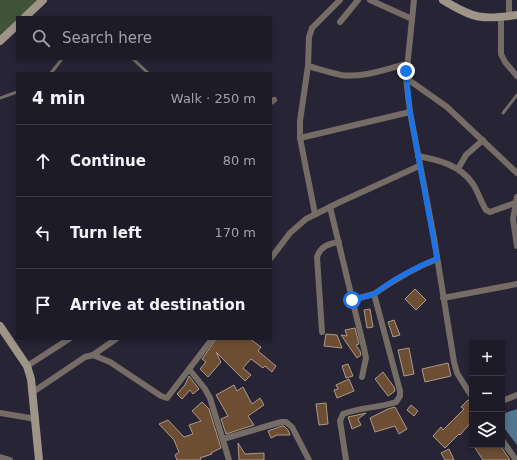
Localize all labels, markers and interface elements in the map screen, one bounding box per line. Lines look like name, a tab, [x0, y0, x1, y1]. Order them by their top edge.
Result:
search box	[16, 16, 272, 60]
icon: search	[30, 27, 52, 49]
text: Search here	[62, 29, 152, 47]
route end	[397, 62, 415, 80]
text: 4 min	[32, 88, 85, 108]
text: Walk · 250 m	[171, 91, 256, 106]
icon: ahead	[32, 150, 54, 172]
text: Continue	[70, 152, 146, 170]
text: 80 m	[223, 153, 256, 168]
icon: left	[32, 222, 54, 244]
text: Turn left	[70, 224, 142, 242]
text: 170 m	[214, 225, 256, 240]
route start	[343, 291, 361, 309]
icon: arrive	[32, 294, 54, 316]
text: Arrive at destination	[70, 296, 245, 314]
map controls	[469, 340, 505, 448]
button: +	[469, 340, 505, 376]
button: −	[469, 376, 505, 412]
button: layers	[469, 412, 505, 448]

